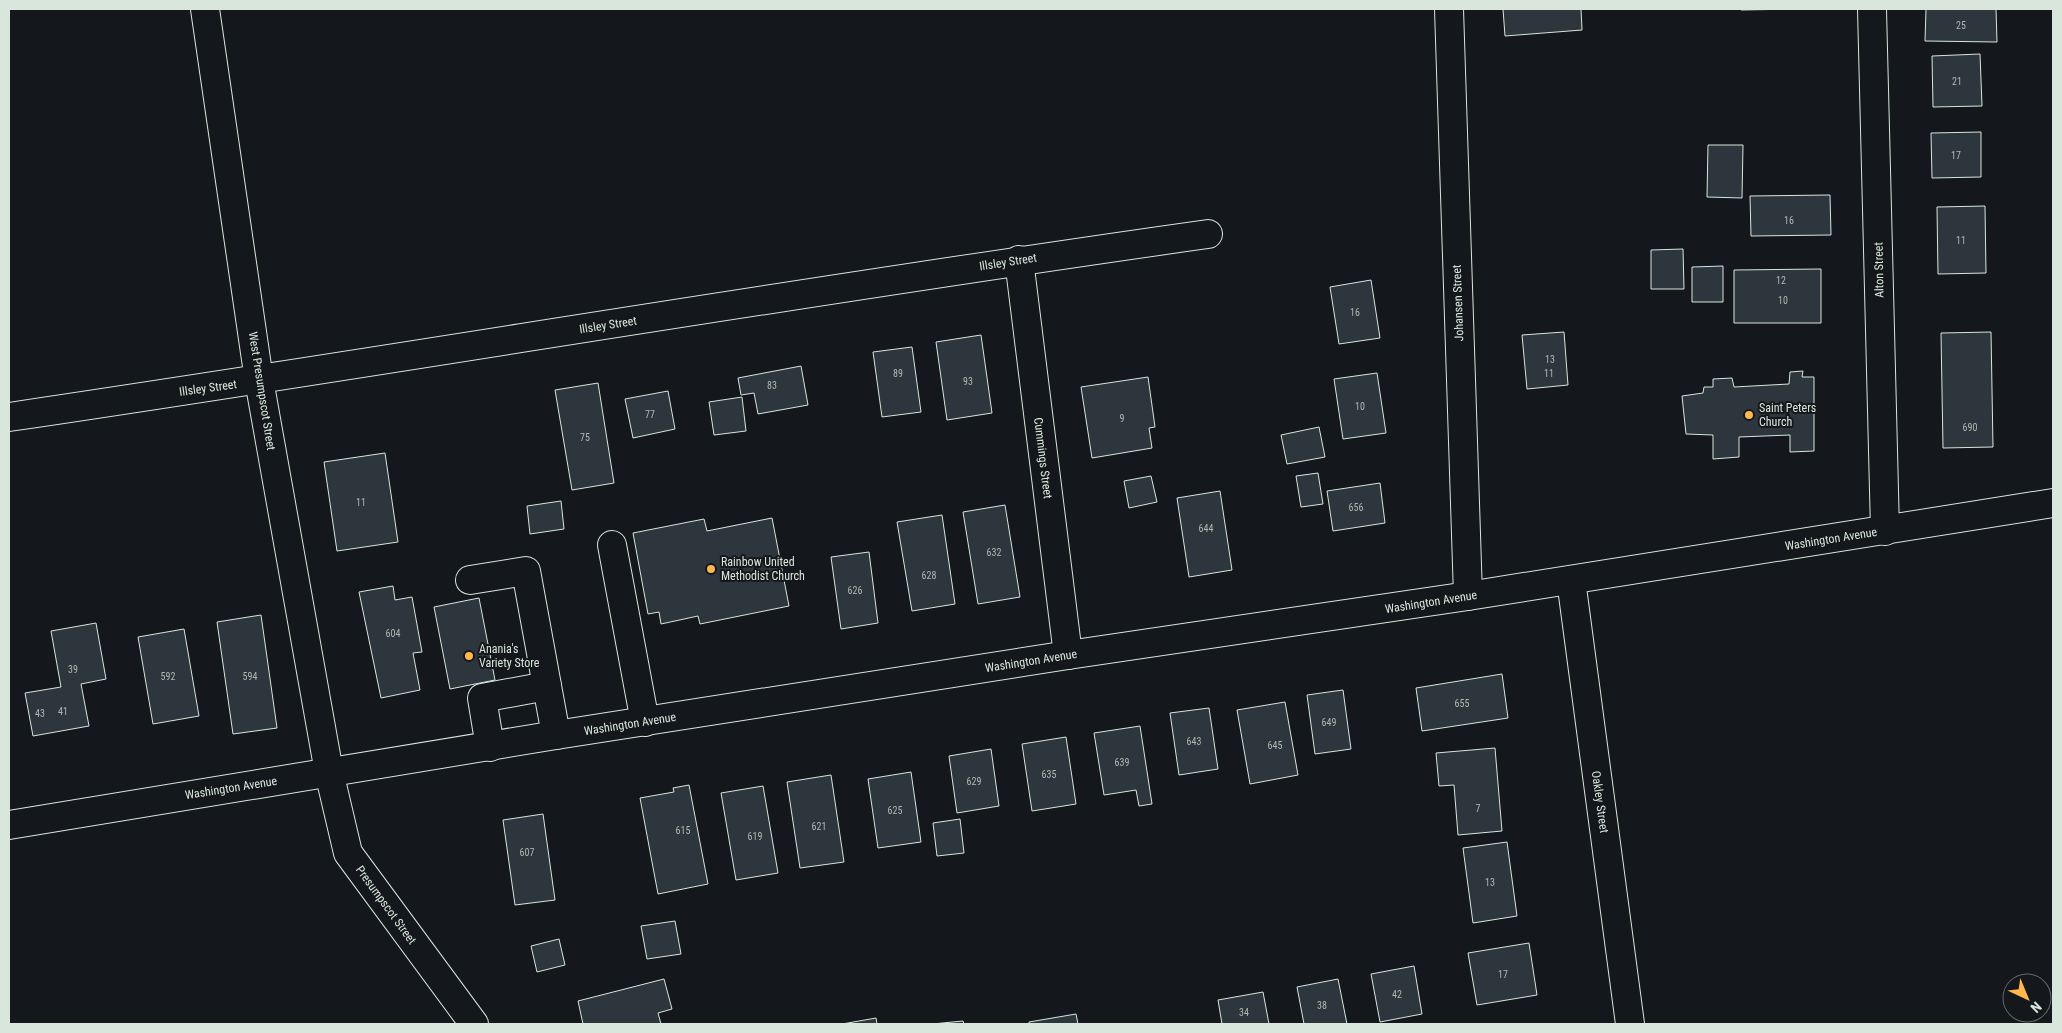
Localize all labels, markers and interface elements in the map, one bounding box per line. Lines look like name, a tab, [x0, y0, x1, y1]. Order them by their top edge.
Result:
house number: 25	[1956, 20, 1966, 31]
house number: 21	[1952, 76, 1962, 87]
house number: 17	[1951, 150, 1961, 161]
house number: 16	[1784, 215, 1794, 226]
house number: 11	[1956, 235, 1966, 246]
street label: Alton Street	[1872, 242, 1886, 298]
street label: Illsley Street	[978, 250, 1038, 273]
street label: Johansen Street	[1450, 264, 1466, 342]
house number: 12	[1776, 275, 1786, 286]
house number: 10	[1778, 295, 1788, 306]
house number: 16	[1350, 307, 1360, 318]
street label: Illsley Street	[578, 313, 638, 336]
street label: West Presumpscot Street	[246, 331, 278, 452]
house number: 13	[1545, 354, 1555, 365]
house number: 89	[893, 368, 903, 379]
house number: 11	[1544, 368, 1554, 379]
house number: 93	[963, 376, 973, 387]
street label: Illsley Street	[178, 377, 238, 399]
house number: 83	[767, 380, 777, 391]
house number: 10	[1355, 401, 1365, 412]
place label: Saint Peters Church	[1759, 401, 1816, 429]
house number: 77	[645, 409, 655, 420]
marker: Saint Peters Church	[1743, 409, 1755, 421]
house number: 9	[1120, 413, 1125, 424]
street label: Cummings Street	[1031, 417, 1055, 500]
house number: 690	[1963, 422, 1977, 433]
house number: 75	[580, 432, 590, 443]
house number: 11	[356, 497, 366, 508]
house number: 656	[1349, 502, 1363, 513]
house number: 644	[1199, 523, 1213, 534]
street label: Washington Avenue	[1784, 525, 1878, 553]
house number: 632	[987, 547, 1001, 558]
place label: Rainbow United Methodist Church	[721, 555, 805, 583]
marker: Rainbow United Methodist Church	[705, 563, 717, 575]
house number: 628	[922, 570, 936, 581]
house number: 626	[848, 585, 862, 596]
street label: Washington Avenue	[1384, 588, 1478, 616]
house number: 604	[386, 628, 400, 639]
place label: Anania's Variety Store	[479, 642, 540, 670]
street label: Washington Avenue	[984, 647, 1078, 675]
marker: Anania's Variety Store	[463, 650, 475, 662]
house number: 39	[68, 664, 78, 675]
house number: 592	[161, 671, 175, 682]
house number: 594	[243, 671, 257, 682]
house number: 655	[1455, 698, 1469, 709]
house number: 41	[58, 706, 68, 717]
house number: 43	[35, 708, 45, 719]
street label: Washington Avenue	[583, 710, 677, 738]
house number: 649	[1322, 717, 1336, 728]
house number: 643	[1187, 736, 1201, 747]
house number: 645	[1268, 740, 1282, 751]
house number: 639	[1115, 757, 1129, 768]
house number: 635	[1042, 769, 1056, 780]
street label: Oakley Street	[1589, 770, 1611, 834]
street label: Washington Avenue	[184, 774, 278, 802]
house number: 629	[967, 776, 981, 787]
house number: 7	[1476, 803, 1481, 814]
house number: 625	[888, 805, 902, 816]
house number: 621	[812, 821, 826, 832]
house number: 615	[676, 825, 690, 836]
house number: 619	[748, 831, 762, 842]
house number: 607	[520, 847, 534, 858]
street label: Presumpscot Street	[353, 863, 419, 947]
house number: 13	[1485, 877, 1495, 888]
house number: 17	[1498, 969, 1508, 980]
north arrow	[2002, 973, 2052, 1023]
house number: 42	[1392, 989, 1402, 1000]
text: N	[2027, 999, 2045, 1016]
house number: 38	[1317, 1000, 1327, 1011]
house number: 34	[1239, 1007, 1249, 1018]

